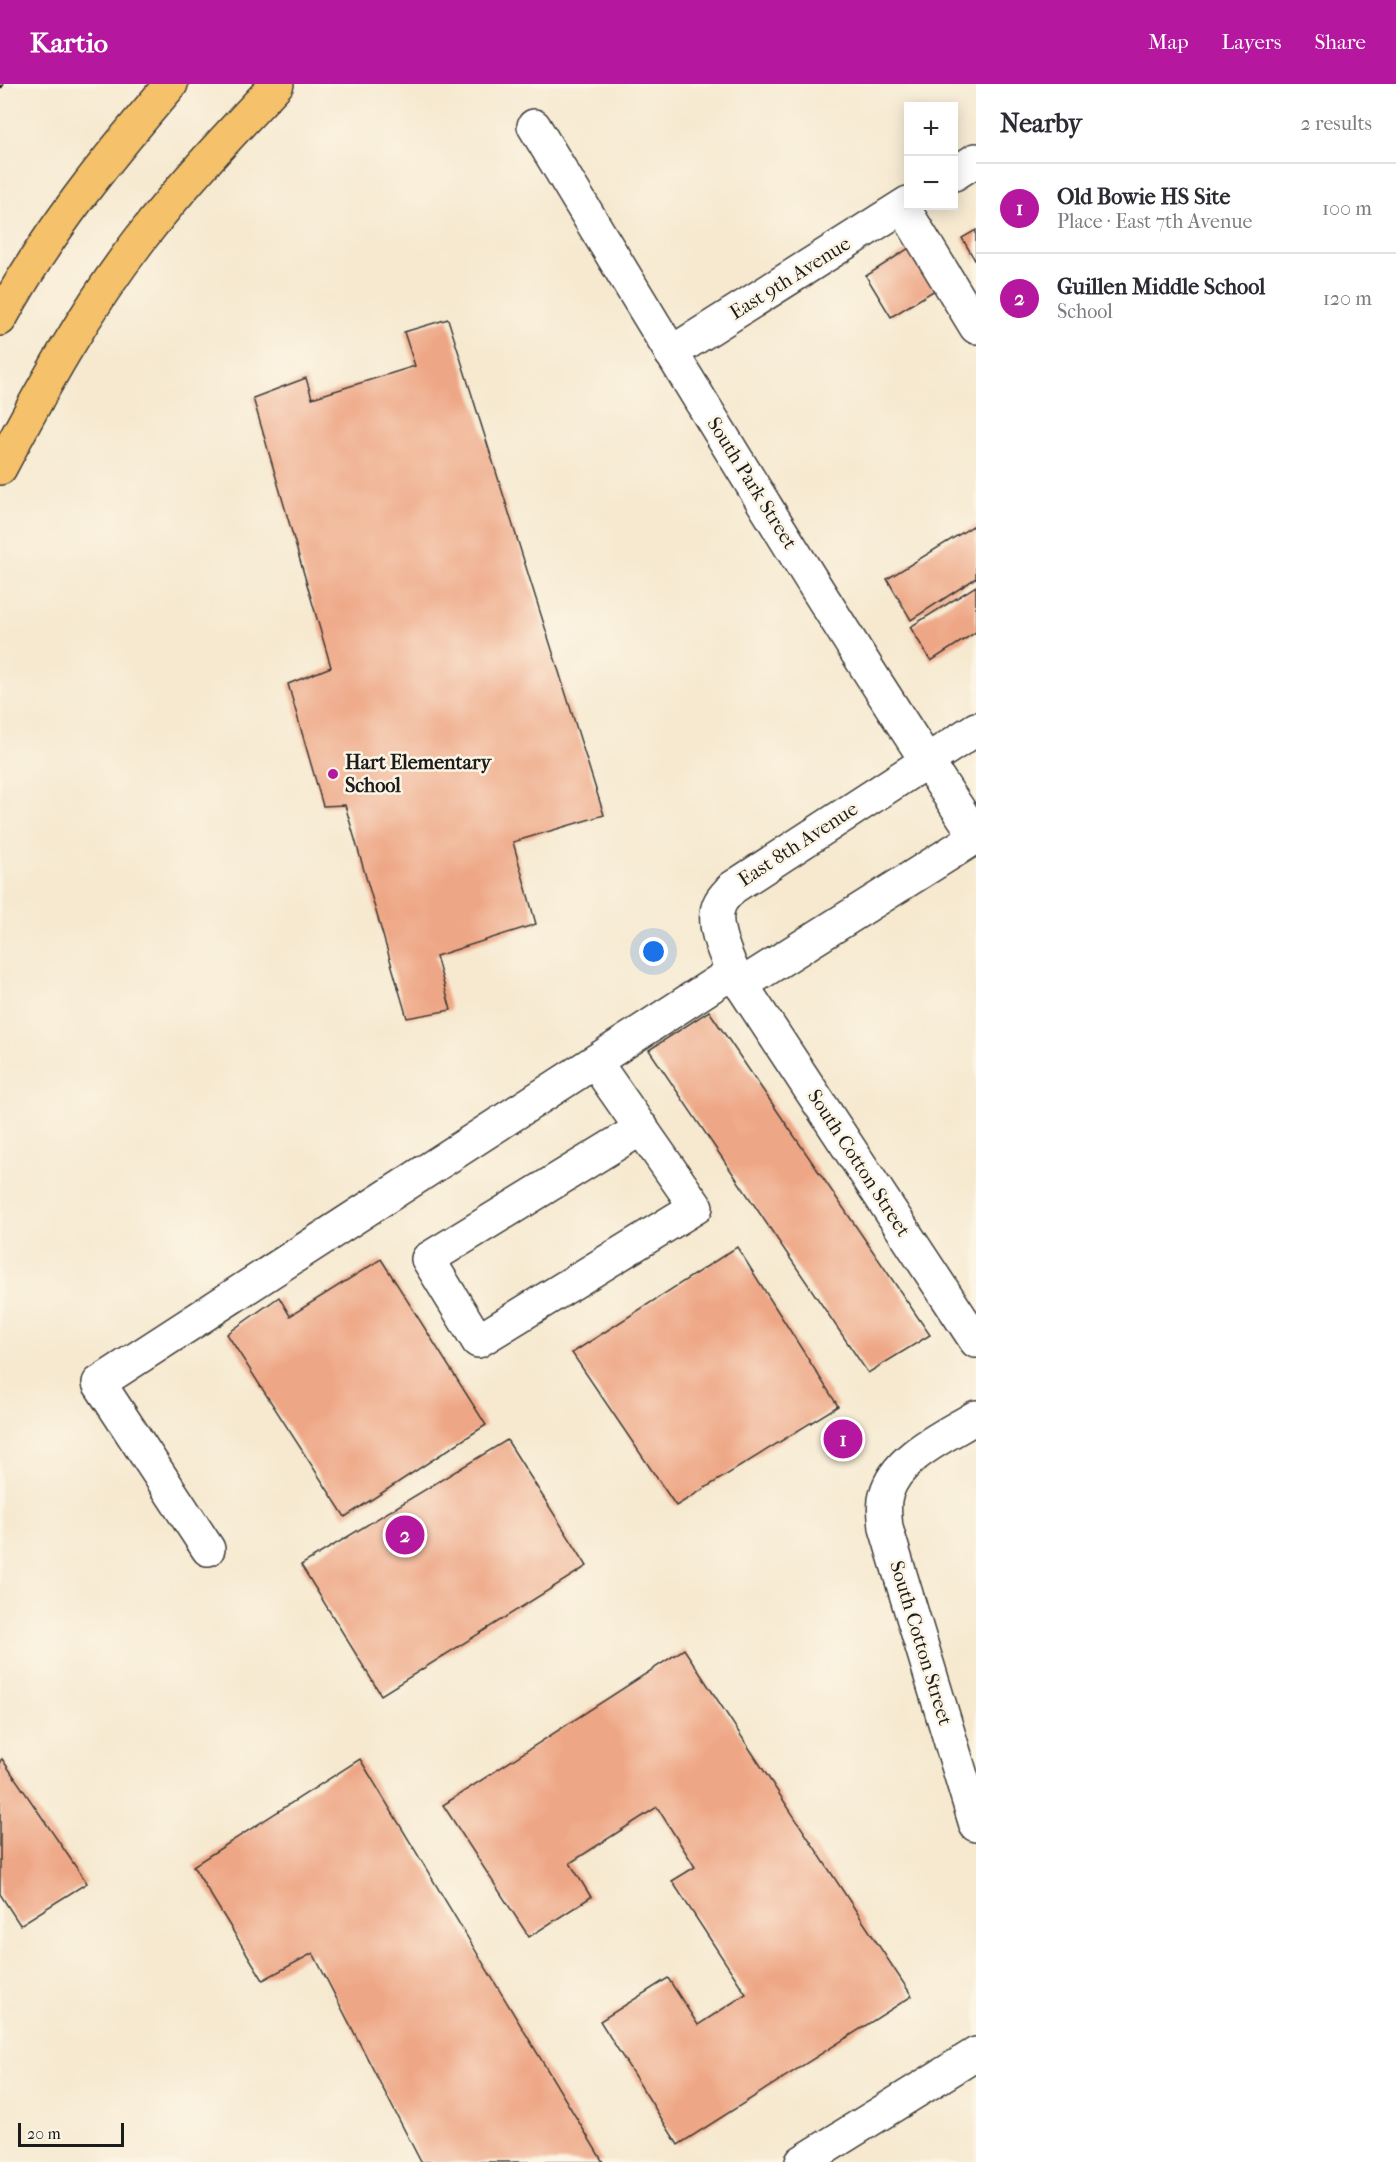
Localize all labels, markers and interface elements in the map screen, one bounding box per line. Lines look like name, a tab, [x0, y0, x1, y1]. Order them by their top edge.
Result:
text: Kartio	[30, 26, 108, 59]
text: Map	[1148, 30, 1189, 54]
text: Layers	[1222, 30, 1281, 54]
text: Share	[1314, 30, 1366, 54]
map controls	[904, 102, 958, 210]
button: +	[904, 102, 958, 156]
text: Nearby	[1000, 108, 1082, 139]
text: 2 results	[1301, 112, 1372, 135]
button: −	[904, 156, 958, 210]
text: Old Bowie HS Site	[1057, 184, 1230, 210]
text: 1	[1016, 197, 1023, 220]
text: 100 m	[1322, 197, 1372, 220]
text: Place · East 7th Avenue	[1057, 210, 1252, 233]
street label: East 9th Avenue	[725, 232, 855, 324]
text: Guillen Middle School	[1057, 274, 1265, 300]
text: 2	[1014, 287, 1025, 310]
text: 120 m	[1323, 287, 1372, 310]
text: School	[1057, 300, 1113, 323]
street label: South Park Street	[702, 413, 802, 553]
place label: Hart Elementary School	[345, 751, 492, 797]
marker: Hart Elementary School	[326, 767, 340, 781]
street label: East 8th Avenue	[734, 797, 862, 891]
your location	[639, 937, 668, 966]
street label: South Cotton Street	[803, 1085, 915, 1241]
pin: 1	[824, 1416, 862, 1462]
pin: 2	[386, 1512, 424, 1558]
street label: South Cotton Street	[885, 1558, 957, 1728]
scale bar	[18, 2120, 124, 2148]
text: 20 m	[27, 2124, 61, 2143]

